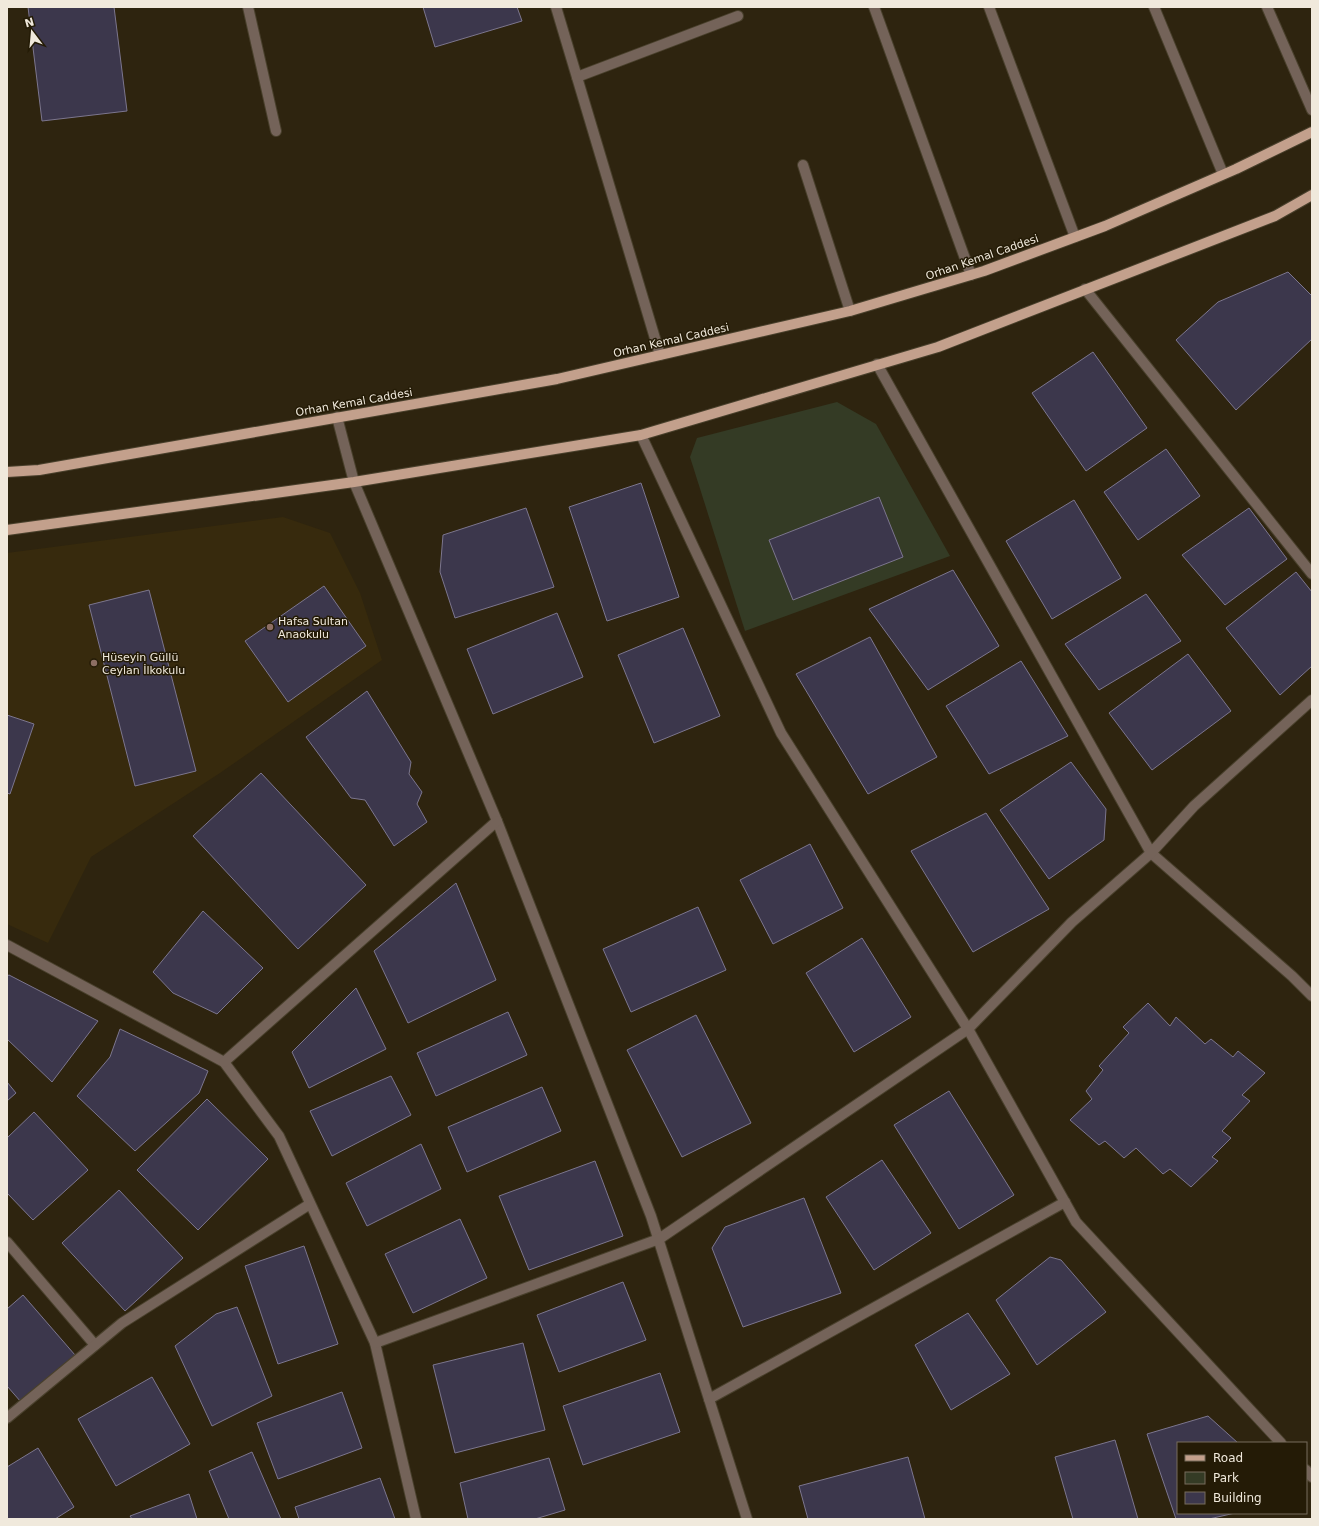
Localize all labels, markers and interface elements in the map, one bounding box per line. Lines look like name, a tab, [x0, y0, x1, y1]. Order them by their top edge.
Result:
north arrow	[12, 12, 52, 52]
text: N	[23, 15, 36, 30]
street label: Orhan Kemal Caddesi	[924, 232, 1040, 283]
street label: Orhan Kemal Caddesi	[612, 321, 730, 360]
street label: Orhan Kemal Caddesi	[295, 386, 414, 419]
place label: Hafsa Sultan Anaokulu	[278, 615, 348, 641]
marker: Hafsa Sultan Anaokulu	[265, 622, 275, 632]
place label: Hüseyin Güllü Ceylan İlkokulu	[102, 651, 185, 677]
marker: Hüseyin Güllü Ceylan İlkokulu	[89, 658, 99, 668]
legend	[1177, 1442, 1307, 1514]
text: Road	[1213, 1451, 1243, 1465]
text: Park	[1213, 1471, 1239, 1485]
text: Building	[1213, 1491, 1262, 1505]

